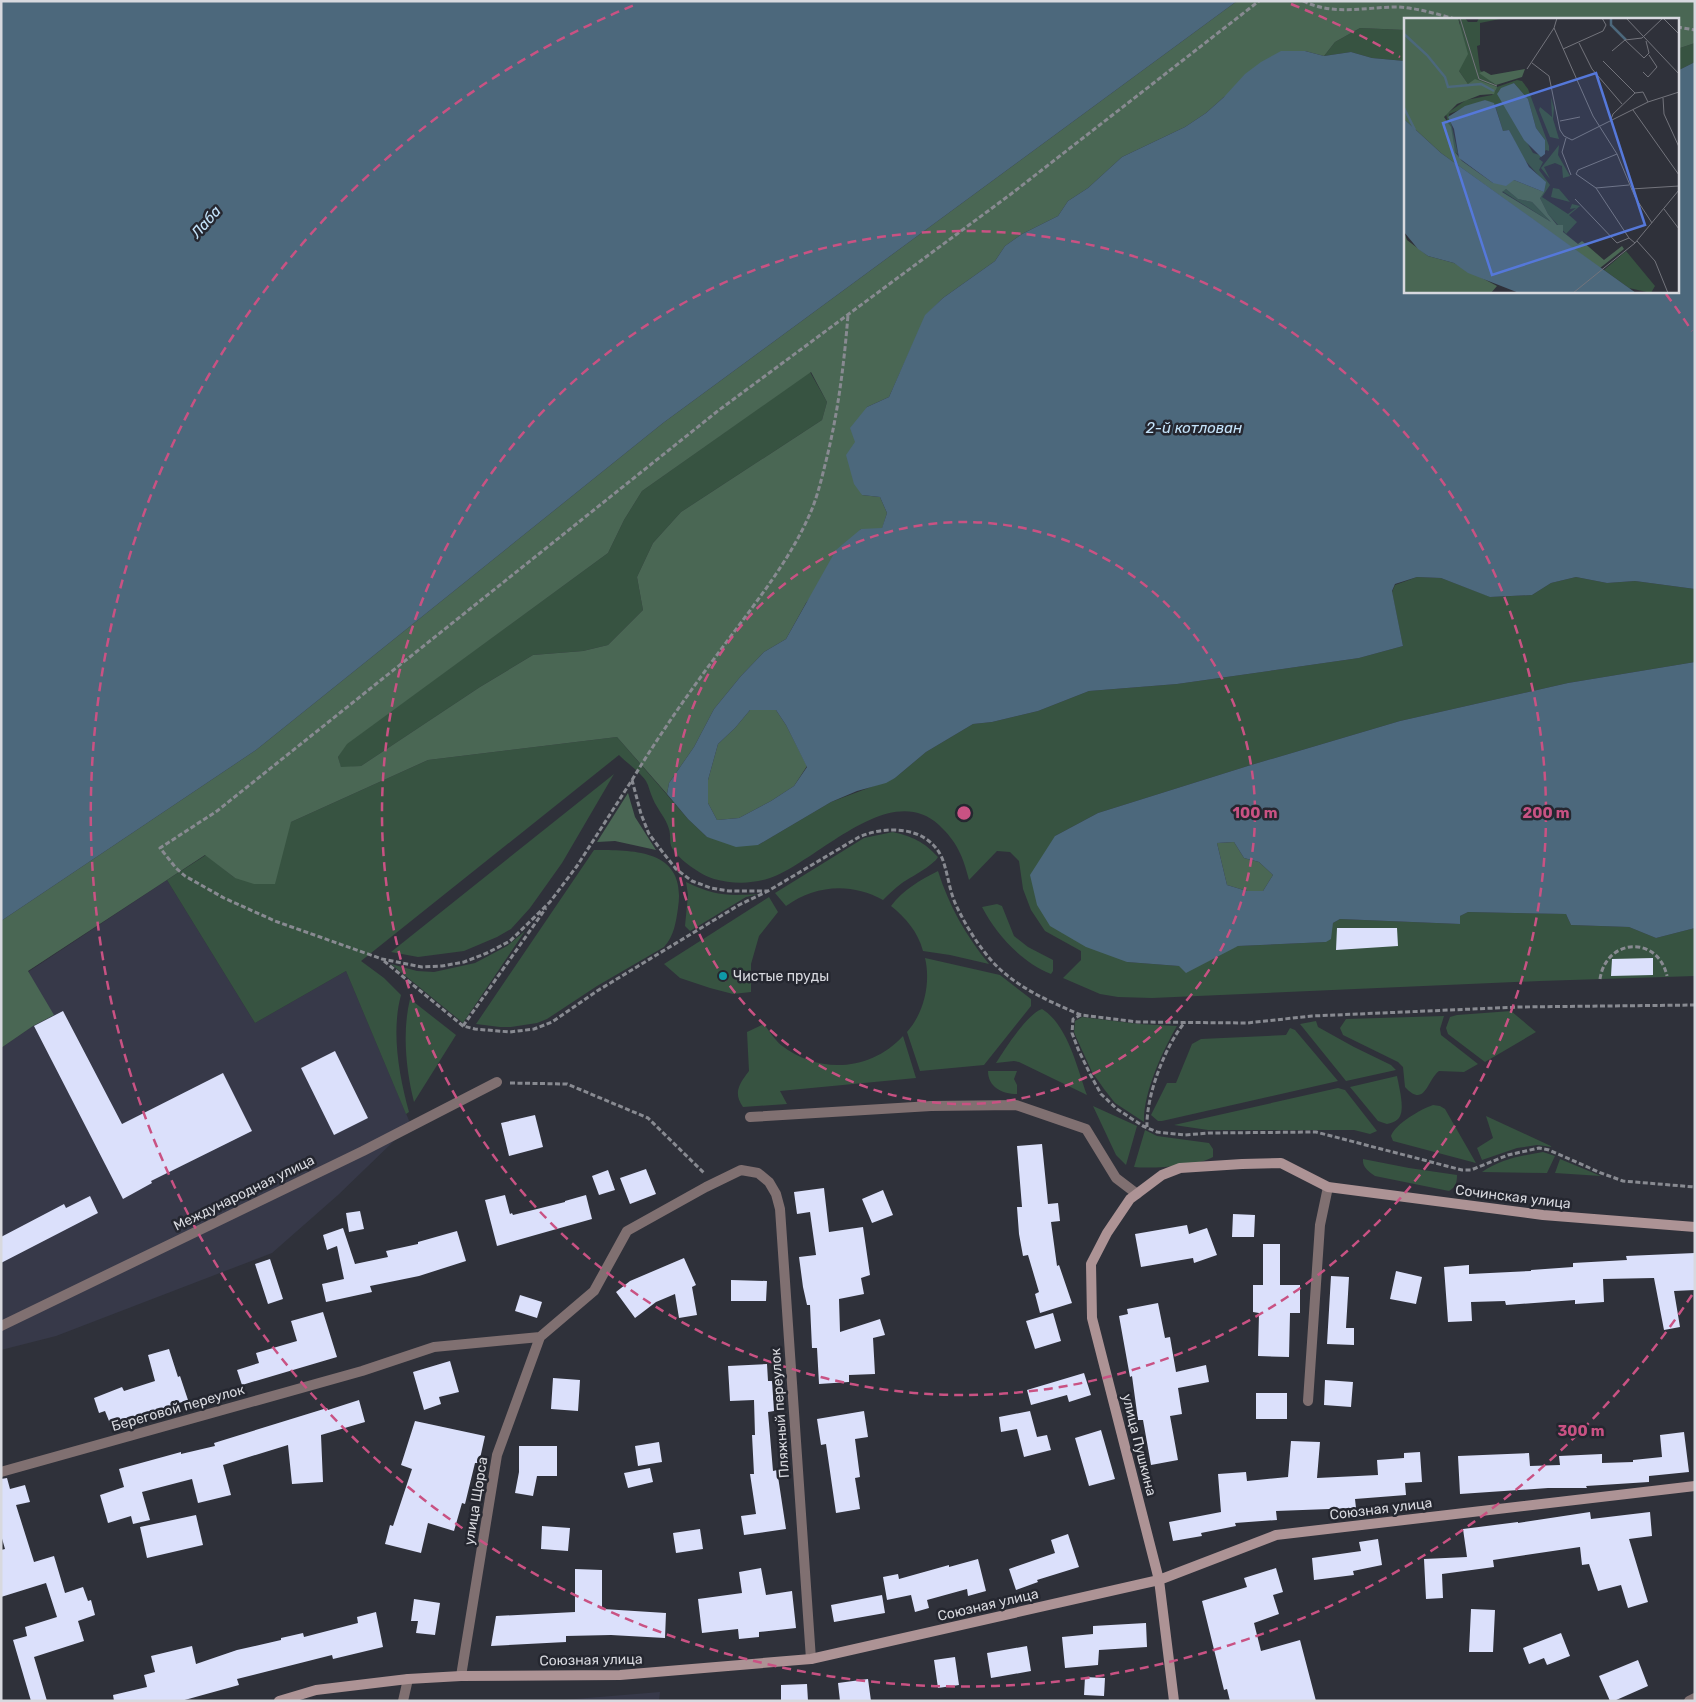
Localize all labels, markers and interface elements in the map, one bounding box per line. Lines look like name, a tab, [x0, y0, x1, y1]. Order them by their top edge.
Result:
inset map	[1404, 18, 1678, 292]
water label: Лаба	[187, 202, 225, 243]
water label: 2-й котлован	[1146, 419, 1242, 437]
centre of rings	[955, 804, 973, 822]
text: 100 m	[1233, 804, 1277, 822]
text: 200 m	[1522, 804, 1570, 822]
place label: Чистые пруды	[733, 968, 829, 985]
marker: Чистые пруды	[717, 970, 729, 982]
street label: Международная улица	[171, 1151, 317, 1235]
street label: Сочинская улица	[1454, 1181, 1572, 1213]
street label: Пляжный переулок	[767, 1347, 793, 1479]
street label: Береговой переулок	[109, 1381, 247, 1435]
street label: улица Пушкина	[1118, 1392, 1160, 1498]
text: 300 m	[1557, 1422, 1605, 1440]
street label: улица Щорса	[461, 1456, 491, 1546]
street label: Союзная улица	[1329, 1494, 1433, 1524]
street label: Союзная улица	[936, 1585, 1040, 1625]
street label: Союзная улица	[539, 1651, 643, 1669]

